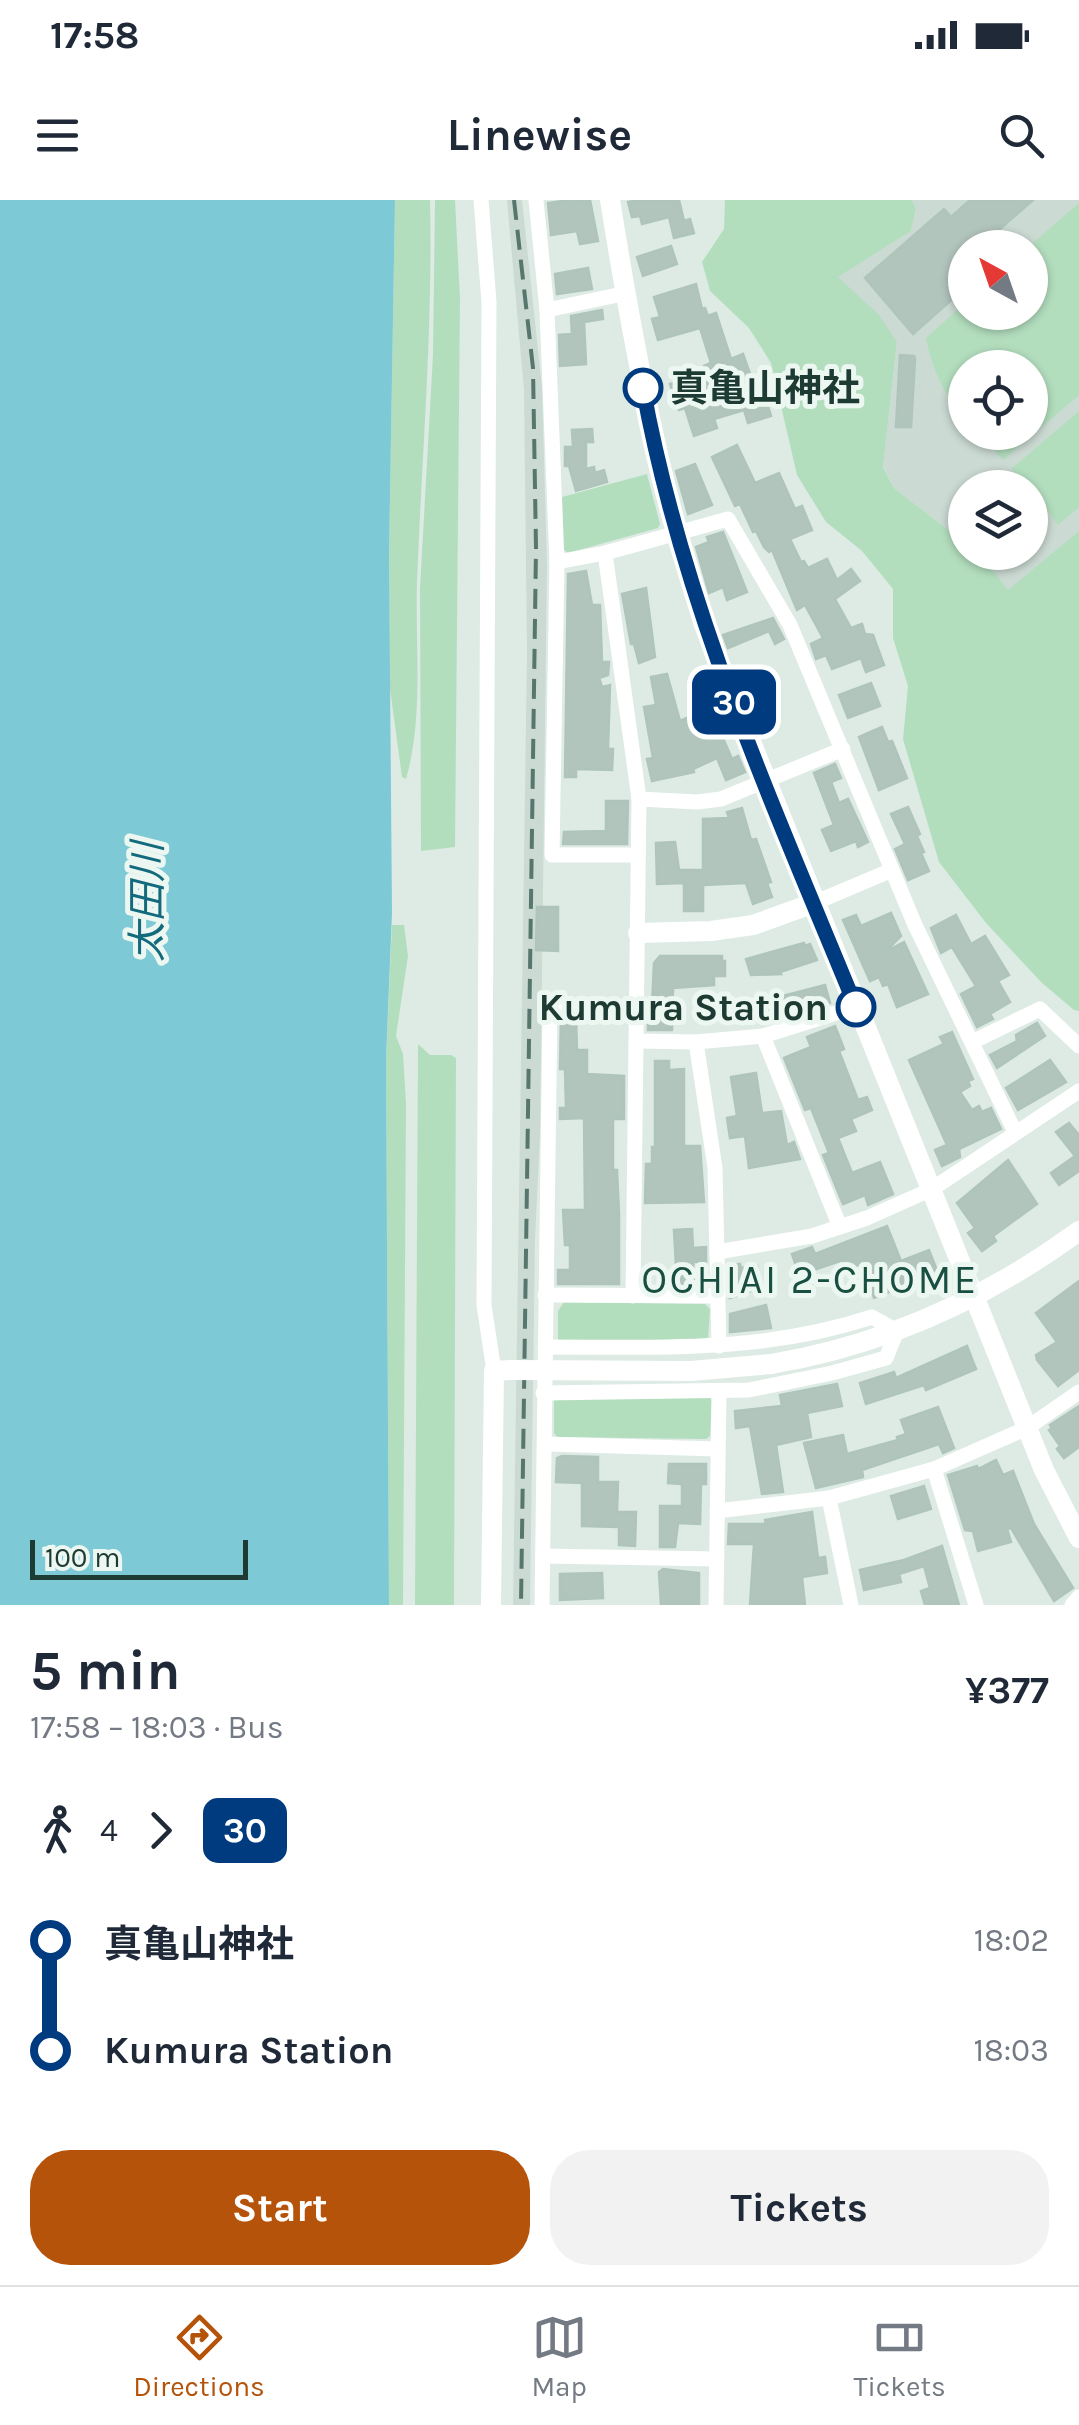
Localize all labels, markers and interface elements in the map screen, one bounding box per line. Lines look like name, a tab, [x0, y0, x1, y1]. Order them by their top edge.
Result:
text: 17:58	[50, 13, 139, 58]
icon: menu	[30, 108, 85, 163]
icon: search	[994, 108, 1049, 163]
text: Linewise	[447, 109, 632, 161]
north arrow	[948, 230, 1048, 330]
map controls	[948, 230, 1048, 570]
button: locate	[948, 350, 1048, 450]
place label: 真亀山神社	[670, 366, 860, 411]
marker: 真亀山神社	[624, 369, 662, 407]
button: layers	[948, 470, 1048, 570]
line badge: 30	[689, 670, 779, 734]
text: 30	[712, 682, 756, 723]
water label: 太田川	[124, 838, 171, 962]
place label: Kumura Station	[539, 985, 828, 1030]
marker: Kumura Station	[837, 988, 875, 1026]
district label: OCHIAI 2-CHOME	[641, 1256, 979, 1303]
scale bar	[30, 1535, 248, 1580]
text: 100 m	[45, 1541, 120, 1574]
text: 5 min	[30, 1639, 180, 1703]
text: ¥377	[965, 1668, 1049, 1713]
text: 17:58 – 18:03 · Bus	[30, 1709, 284, 1746]
icon: walk	[30, 1803, 85, 1858]
icon: forward	[133, 1803, 188, 1858]
text: 30	[223, 1810, 267, 1851]
text: 4	[100, 1812, 118, 1849]
text: 真亀山神社	[104, 1922, 294, 1967]
text: 18:02	[974, 1922, 1049, 1959]
text: Kumura Station	[104, 2028, 393, 2073]
text: 18:03	[973, 2032, 1049, 2069]
button: Start	[30, 2150, 530, 2265]
button: Tickets	[550, 2150, 1049, 2265]
tab: Directions	[133, 2310, 265, 2403]
tab: Map	[531, 2310, 587, 2403]
tab: Tickets	[853, 2310, 946, 2403]

